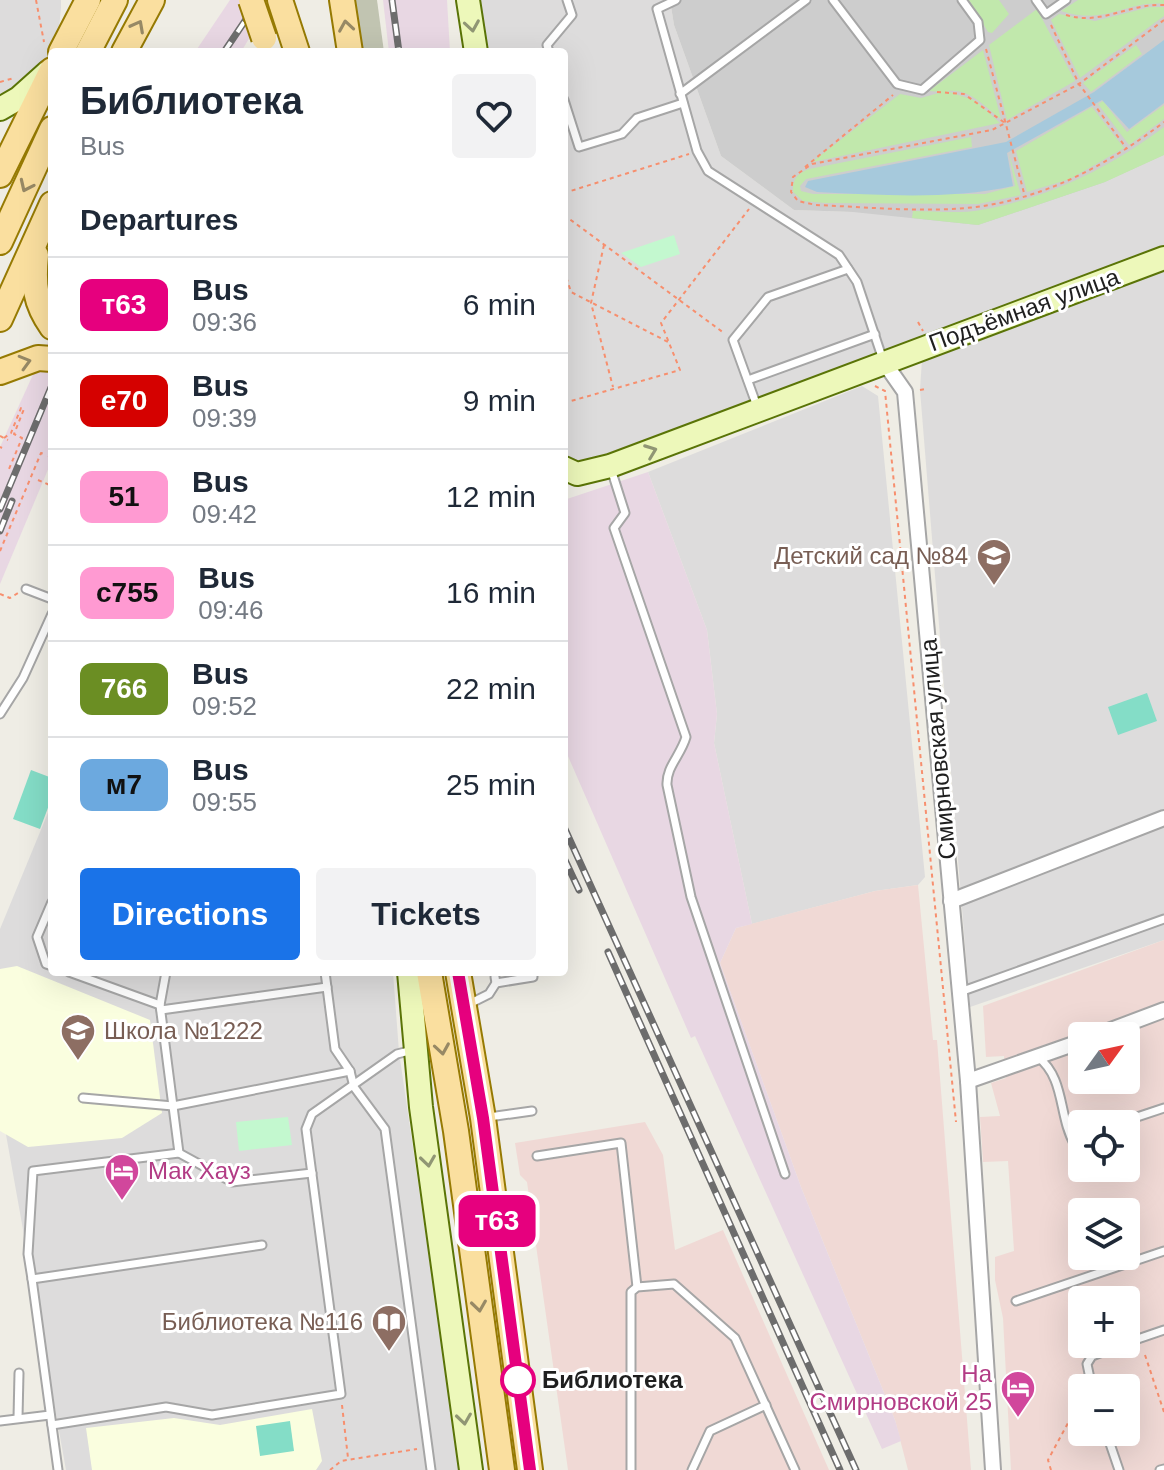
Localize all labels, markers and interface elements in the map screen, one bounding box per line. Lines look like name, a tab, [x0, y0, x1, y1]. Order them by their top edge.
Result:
one-way arrow	[338, 19, 355, 33]
one-way arrow	[463, 19, 480, 33]
one-way arrow	[128, 20, 143, 34]
button: heart	[452, 74, 536, 158]
text: Библиотека	[80, 80, 303, 122]
text: Bus	[80, 131, 125, 161]
one-way arrow	[20, 177, 36, 192]
text: Departures	[80, 203, 238, 236]
street label: Подъёмная улица	[925, 262, 1123, 357]
text: Bus	[192, 273, 249, 306]
text: 6 min	[463, 288, 536, 321]
text: т63	[102, 289, 146, 320]
text: 09:36	[192, 307, 257, 337]
one-way arrow	[18, 355, 32, 371]
text: Bus	[192, 369, 249, 402]
text: 9 min	[463, 384, 536, 417]
text: е70	[101, 385, 147, 416]
text: 09:39	[192, 403, 257, 433]
one-way arrow	[643, 444, 657, 461]
text: Bus	[192, 465, 249, 498]
text: 12 min	[446, 480, 536, 513]
text: 51	[108, 481, 140, 512]
text: 09:42	[192, 499, 257, 529]
school or university icon: Детский сад №84	[975, 537, 1013, 587]
place label: Детский сад №84	[774, 542, 968, 569]
text: Bus	[198, 561, 255, 594]
text: 16 min	[446, 576, 536, 609]
text: с755	[96, 577, 158, 608]
text: 09:46	[198, 595, 263, 625]
street label: Смирновская улица	[914, 637, 961, 861]
text: Bus	[192, 657, 249, 690]
text: 22 min	[446, 672, 536, 705]
text: 766	[101, 673, 147, 704]
text: 09:52	[192, 691, 257, 721]
text: Bus	[192, 753, 249, 786]
text: 25 min	[446, 768, 536, 801]
text: м7	[106, 769, 142, 800]
text: 09:55	[192, 787, 257, 817]
button: Directions	[80, 868, 300, 960]
button: Tickets	[316, 868, 536, 960]
school or university icon: Школа №1222	[59, 1012, 97, 1062]
place label: Школа №1222	[104, 1017, 263, 1044]
north arrow	[1068, 1022, 1140, 1094]
map controls	[1068, 1022, 1140, 1446]
one-way arrow	[433, 1042, 450, 1056]
button: locate	[1068, 1110, 1140, 1182]
hotel icon: Мак Хауз	[103, 1152, 141, 1202]
one-way arrow	[419, 1154, 436, 1168]
place label: Мак Хауз	[148, 1157, 251, 1184]
line badge: т63	[451, 1195, 543, 1247]
button: layers	[1068, 1198, 1140, 1270]
text: т63	[475, 1205, 519, 1236]
button: +	[1068, 1286, 1140, 1358]
one-way arrow	[471, 1300, 488, 1313]
library icon: Библиотека №116	[370, 1303, 408, 1353]
place label: Библиотека №116	[162, 1308, 363, 1335]
place label: На Смирновской 25	[809, 1360, 993, 1415]
marker: Библиотека	[501, 1363, 535, 1397]
place label: Библиотека	[542, 1366, 683, 1393]
hotel icon: На Смирновской 25	[999, 1369, 1037, 1419]
button: −	[1068, 1374, 1140, 1446]
one-way arrow	[455, 1412, 472, 1425]

